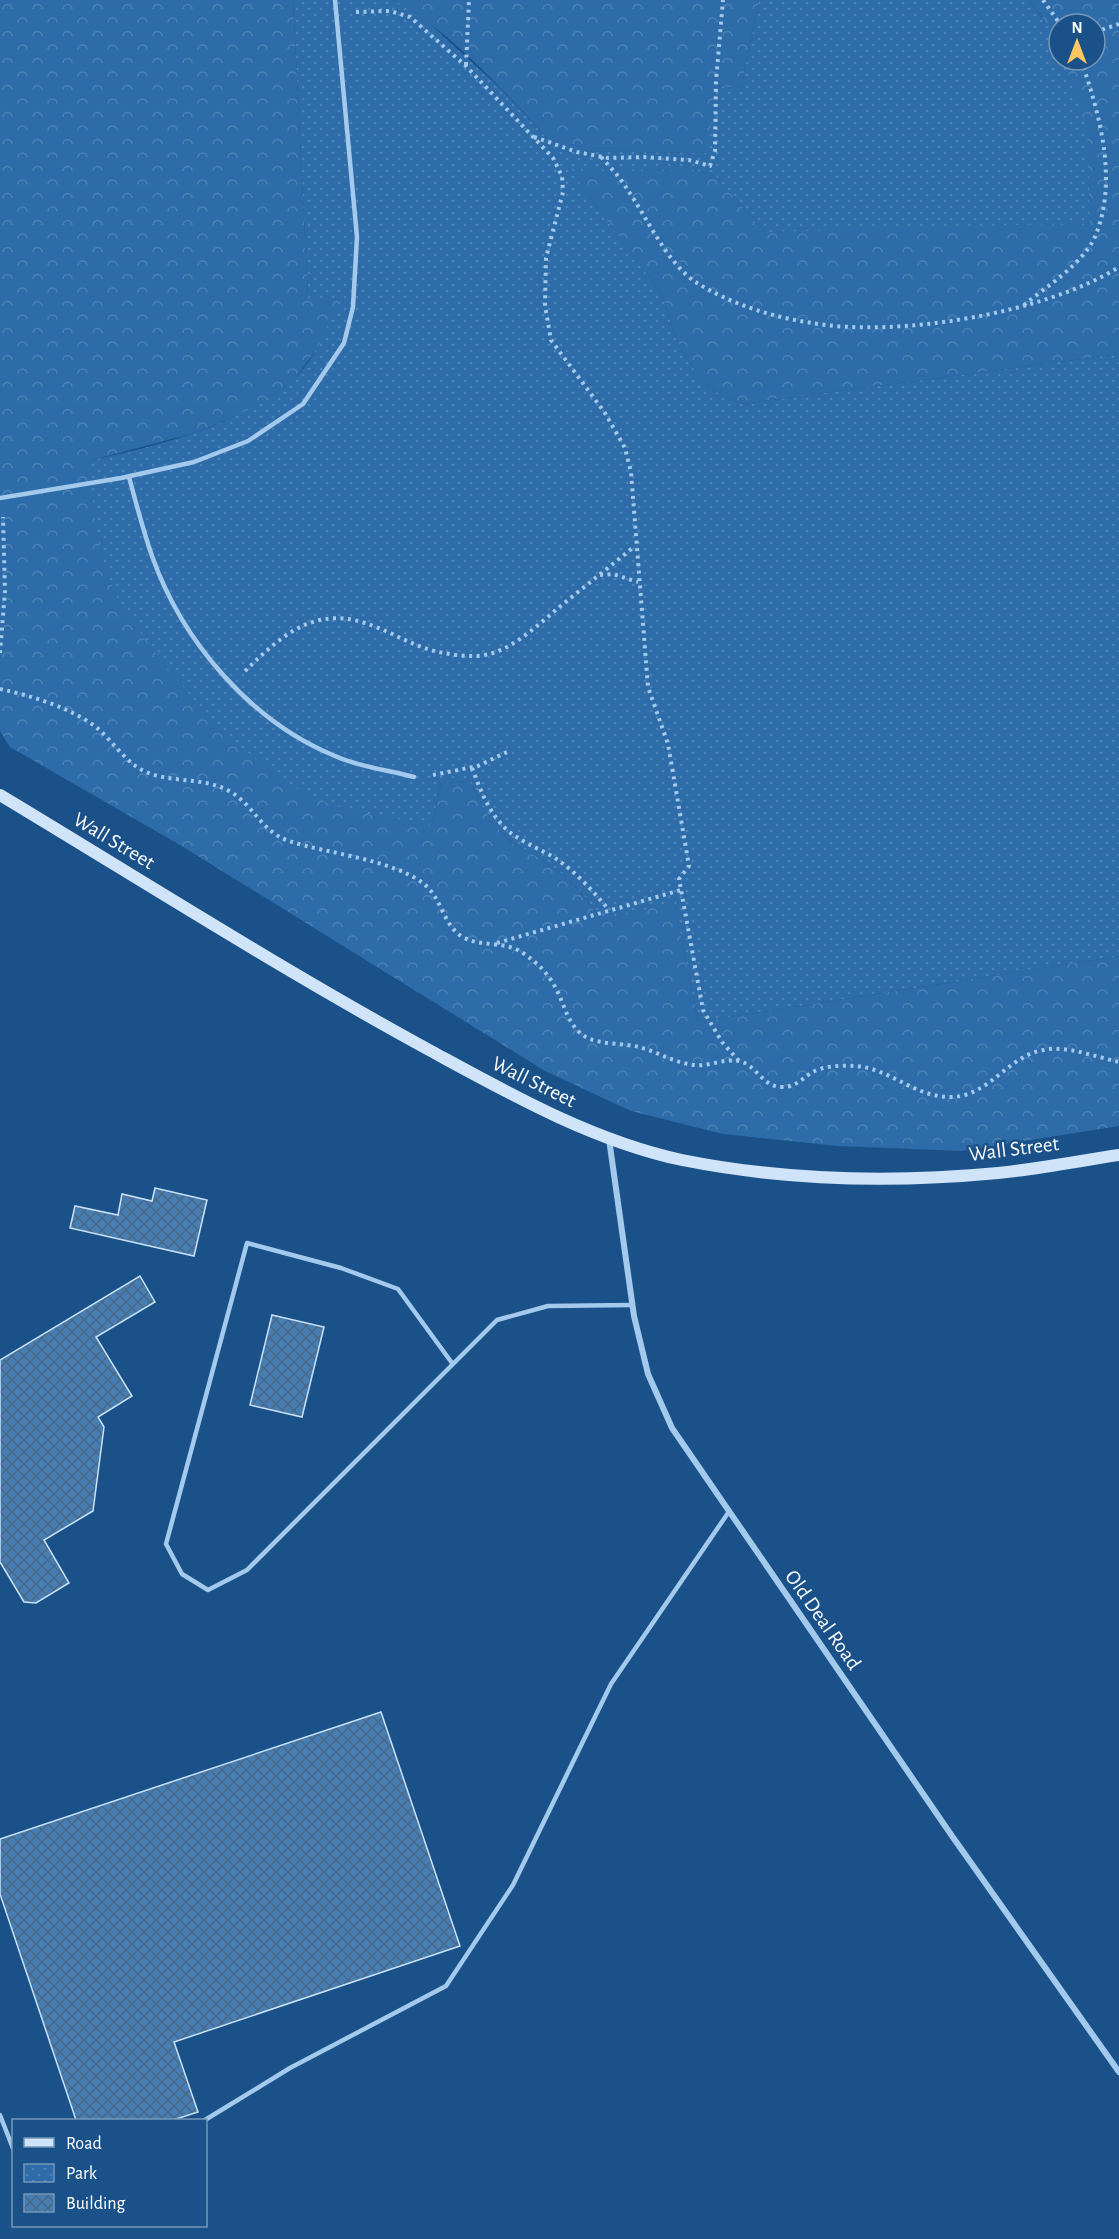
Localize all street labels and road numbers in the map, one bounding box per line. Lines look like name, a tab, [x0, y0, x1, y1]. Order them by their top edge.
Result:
street label: Wall Street	[70, 809, 158, 873]
street label: Wall Street	[489, 1053, 580, 1111]
street label: Wall Street	[968, 1133, 1061, 1165]
street label: Old Deal Road	[781, 1566, 865, 1674]

